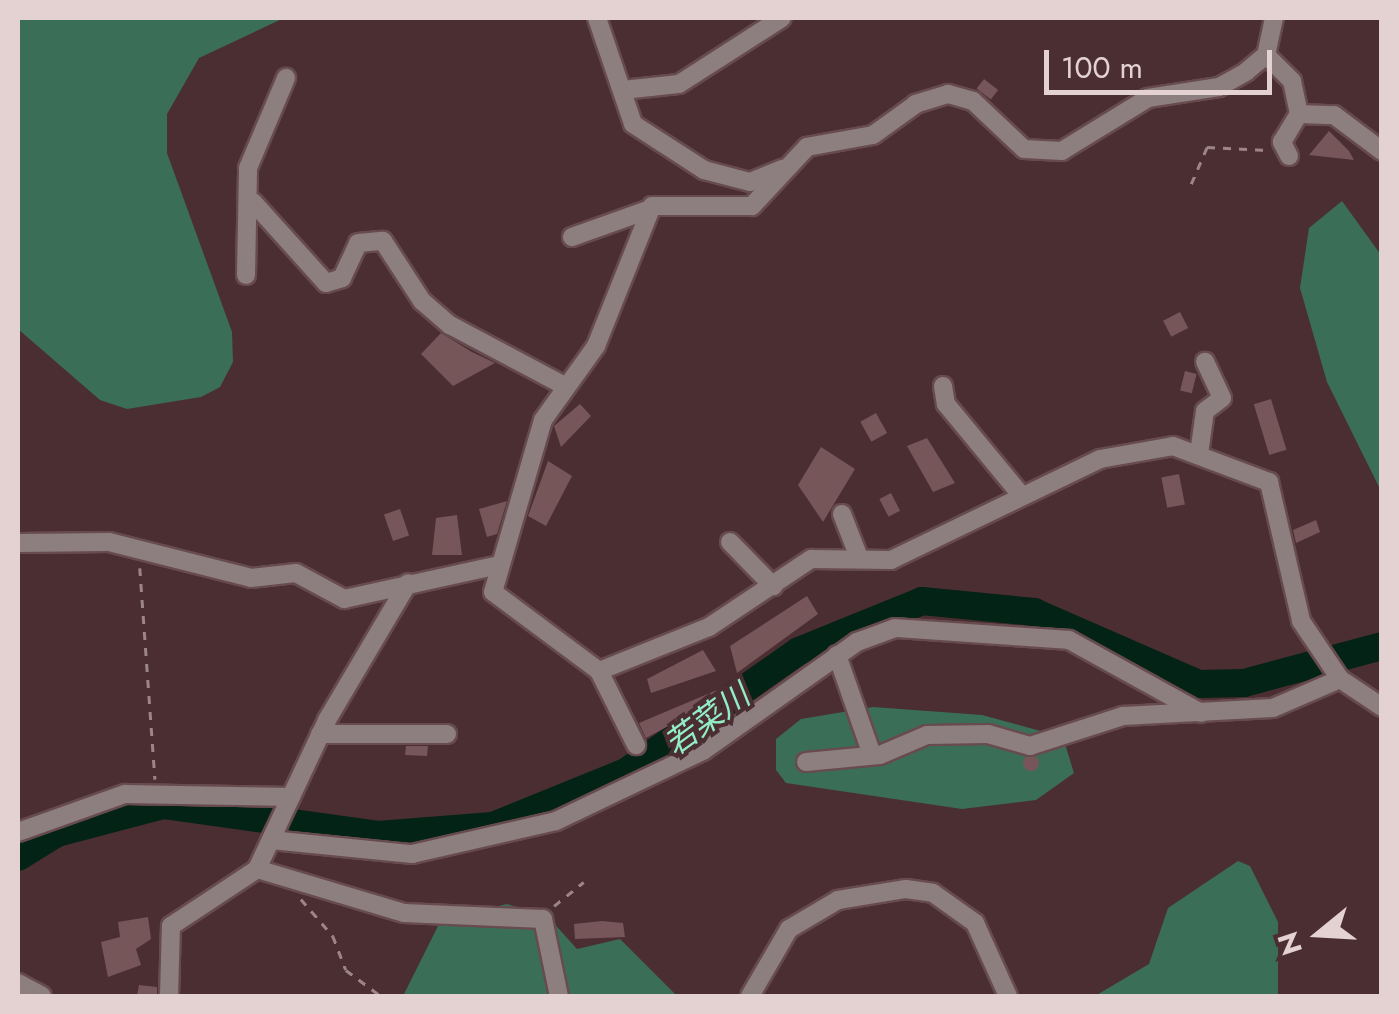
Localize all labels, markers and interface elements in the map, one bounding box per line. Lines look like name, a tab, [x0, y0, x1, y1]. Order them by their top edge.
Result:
scale bar	[1049, 30, 1276, 92]
text: 100 m	[1061, 46, 1143, 89]
water label: 若菜川	[657, 676, 757, 764]
north arrow	[1269, 884, 1369, 984]
text: N	[1267, 927, 1313, 960]

